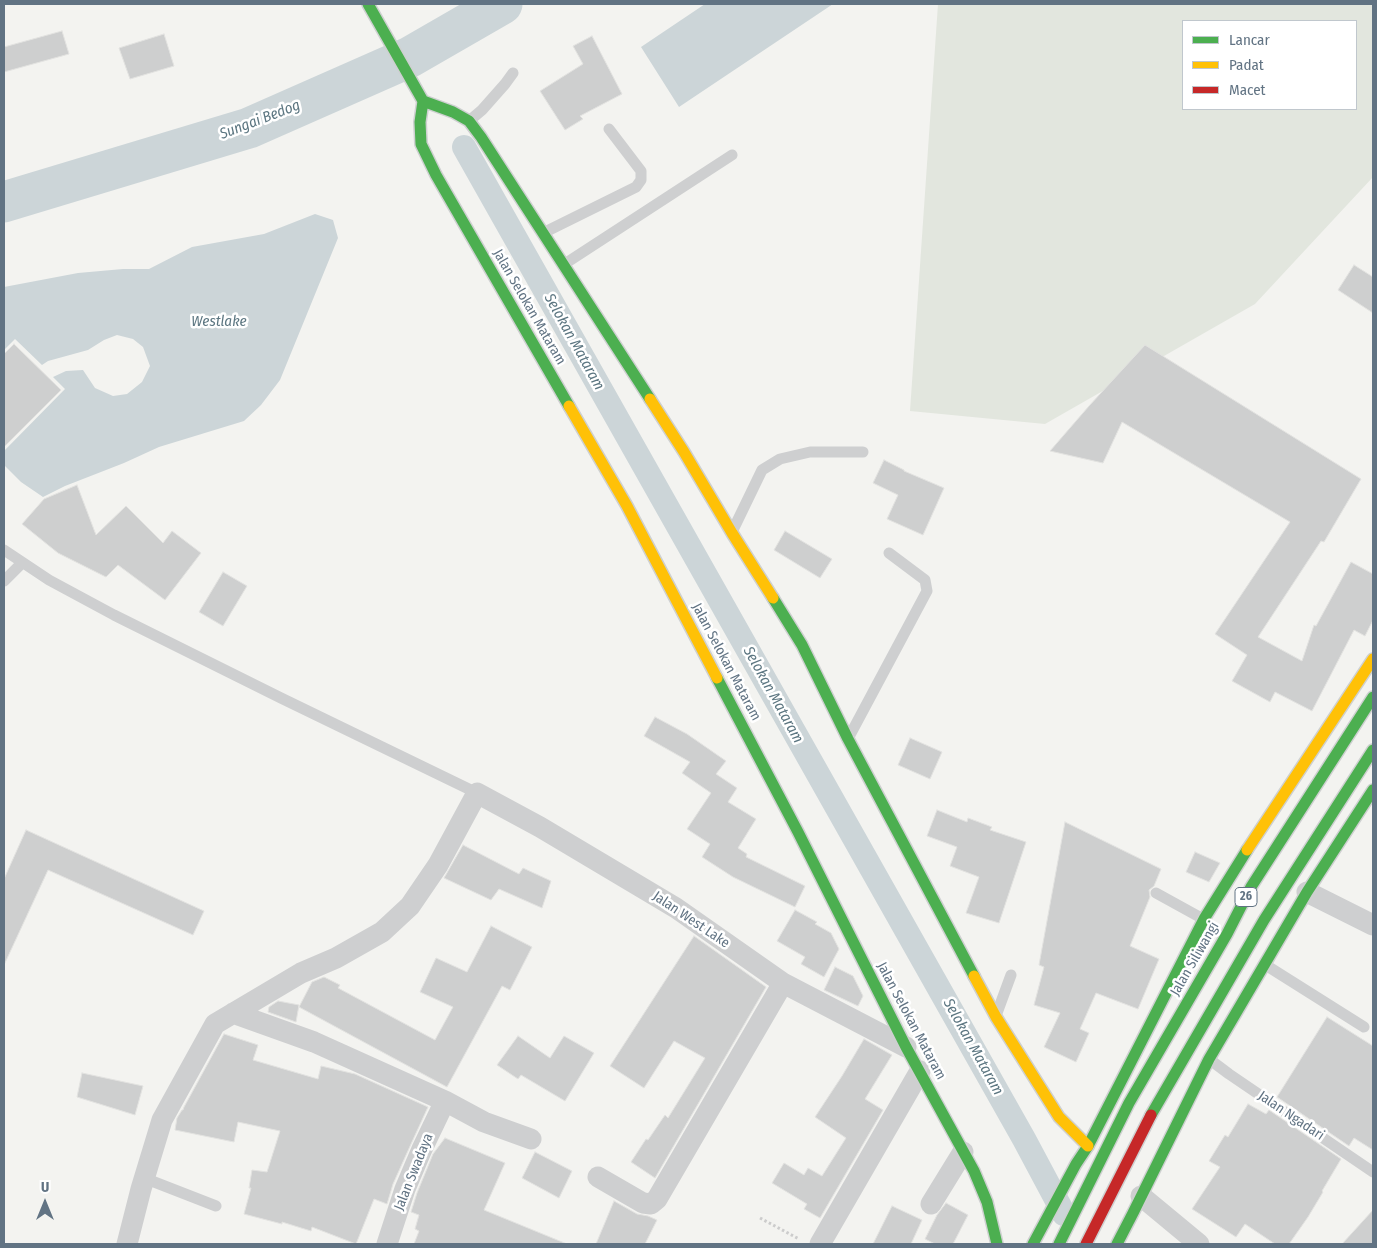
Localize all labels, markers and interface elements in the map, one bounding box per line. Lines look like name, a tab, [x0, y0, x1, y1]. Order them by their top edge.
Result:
legend	[1182, 20, 1357, 110]
text: Lancar	[1229, 31, 1270, 49]
text: Padat	[1229, 56, 1264, 74]
text: Macet	[1229, 81, 1265, 99]
water label: Sungai Bedog	[217, 96, 303, 144]
street label: Jalan Selokan Mataram	[489, 246, 569, 368]
water label: Selokan Mataram	[540, 291, 608, 393]
water label: Westlake	[191, 313, 247, 331]
street label: Jalan Selokan Mataram	[688, 600, 764, 724]
water label: Selokan Mataram	[739, 644, 807, 746]
street label: Jalan West Lake	[649, 888, 733, 952]
road number: 26	[1235, 888, 1257, 906]
street label: Jalan Siliwangi	[1167, 919, 1223, 999]
street label: Jalan Selokan Mataram	[873, 959, 949, 1083]
water label: Selokan Mataram	[939, 996, 1007, 1098]
street label: Jalan Ngadari	[1255, 1088, 1327, 1144]
street label: Jalan Swadaya	[391, 1131, 437, 1213]
north arrow	[20, 1178, 70, 1228]
text: U	[41, 1179, 49, 1196]

